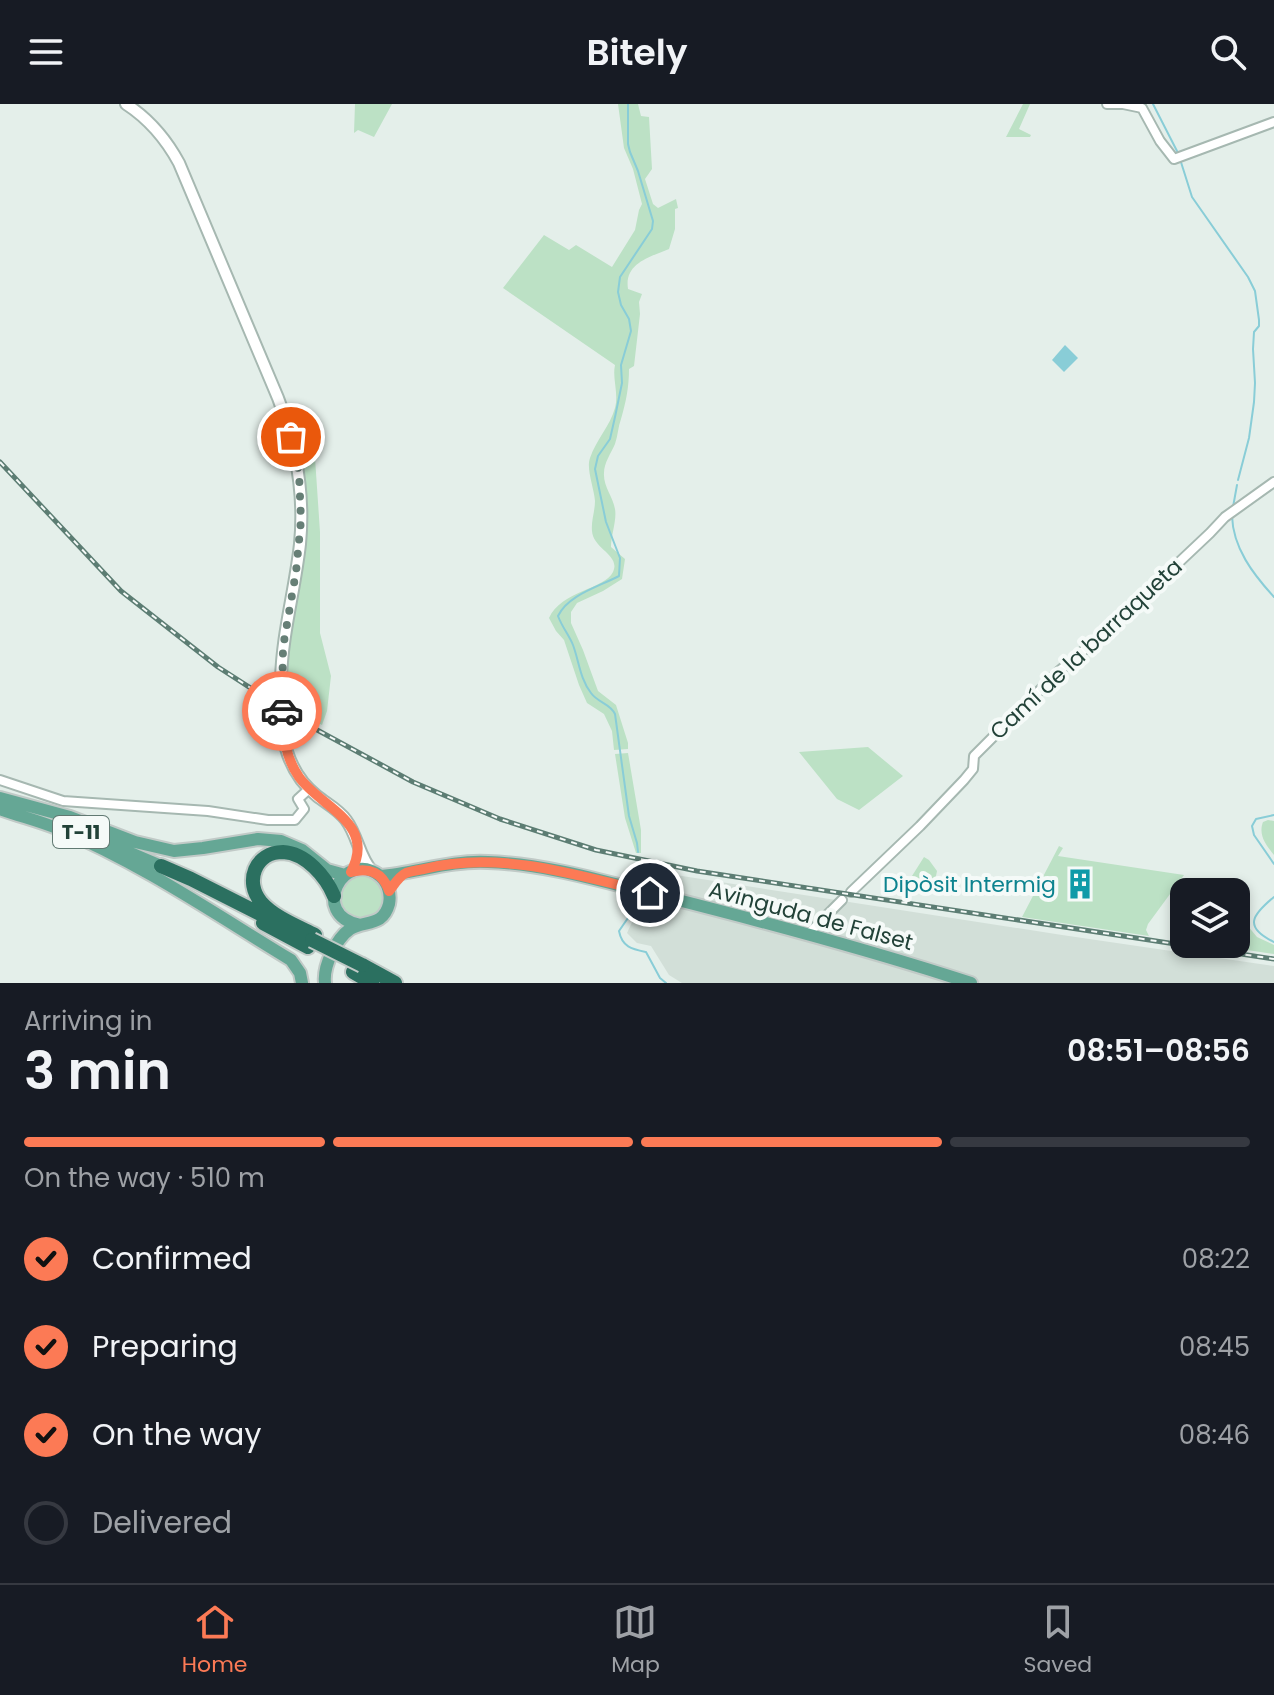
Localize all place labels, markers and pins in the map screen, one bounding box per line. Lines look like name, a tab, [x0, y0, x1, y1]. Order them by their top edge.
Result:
pin	[257, 403, 325, 471]
pin	[616, 859, 684, 927]
building icon: Dipòsit Intermig	[1063, 867, 1097, 901]
place label: Dipòsit Intermig	[883, 869, 1056, 900]

